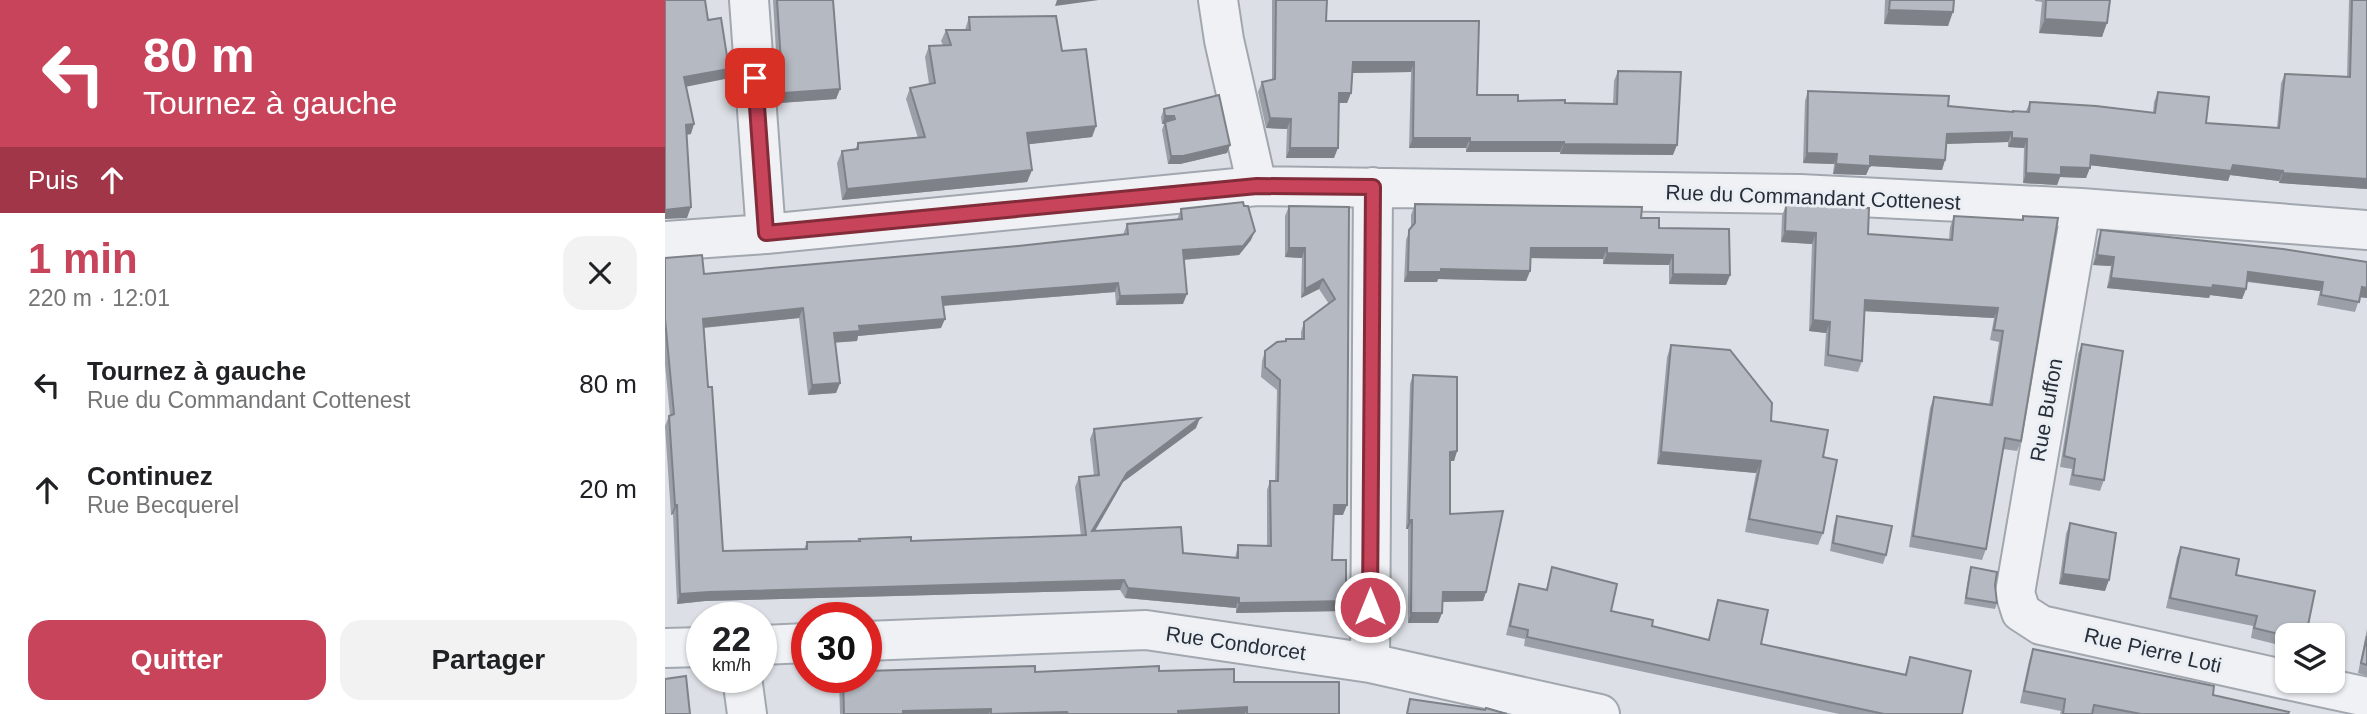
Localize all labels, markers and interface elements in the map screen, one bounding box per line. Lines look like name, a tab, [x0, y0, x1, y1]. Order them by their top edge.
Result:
icon: left	[28, 28, 119, 119]
text: 80 m	[143, 28, 255, 82]
pin	[725, 48, 785, 108]
icon: arrive	[736, 59, 774, 97]
text: Tournez à gauche	[143, 85, 397, 121]
icon: ahead	[93, 161, 131, 199]
text: Puis	[28, 165, 79, 195]
street label: Rue du Commandant Cottenest	[1665, 180, 1961, 214]
text: 1 min	[28, 235, 138, 282]
button: close	[563, 236, 637, 310]
text: 220 m · 12:01	[28, 285, 170, 311]
text: Tournez à gauche	[87, 356, 306, 386]
street label: Rue Buffon	[2026, 356, 2066, 464]
icon: left	[28, 366, 66, 404]
text: 80 m	[579, 369, 637, 399]
text: Rue du Commandant Cottenest	[87, 387, 410, 413]
text: Continuez	[87, 461, 213, 491]
icon: ahead	[28, 471, 66, 509]
text: 20 m	[579, 474, 637, 504]
text: Rue Becquerel	[87, 492, 239, 518]
position arrow	[1333, 570, 1407, 644]
speed limit sign: 30	[791, 602, 882, 693]
text: 22	[712, 619, 751, 658]
button: Quitter	[28, 620, 326, 700]
button: Partager	[340, 620, 637, 700]
street label: Rue Condorcet	[1164, 622, 1308, 664]
street label: Rue Pierre Loti	[2082, 623, 2224, 677]
map controls	[2275, 623, 2345, 693]
button: layers	[2275, 623, 2345, 693]
text: km/h	[712, 655, 751, 675]

